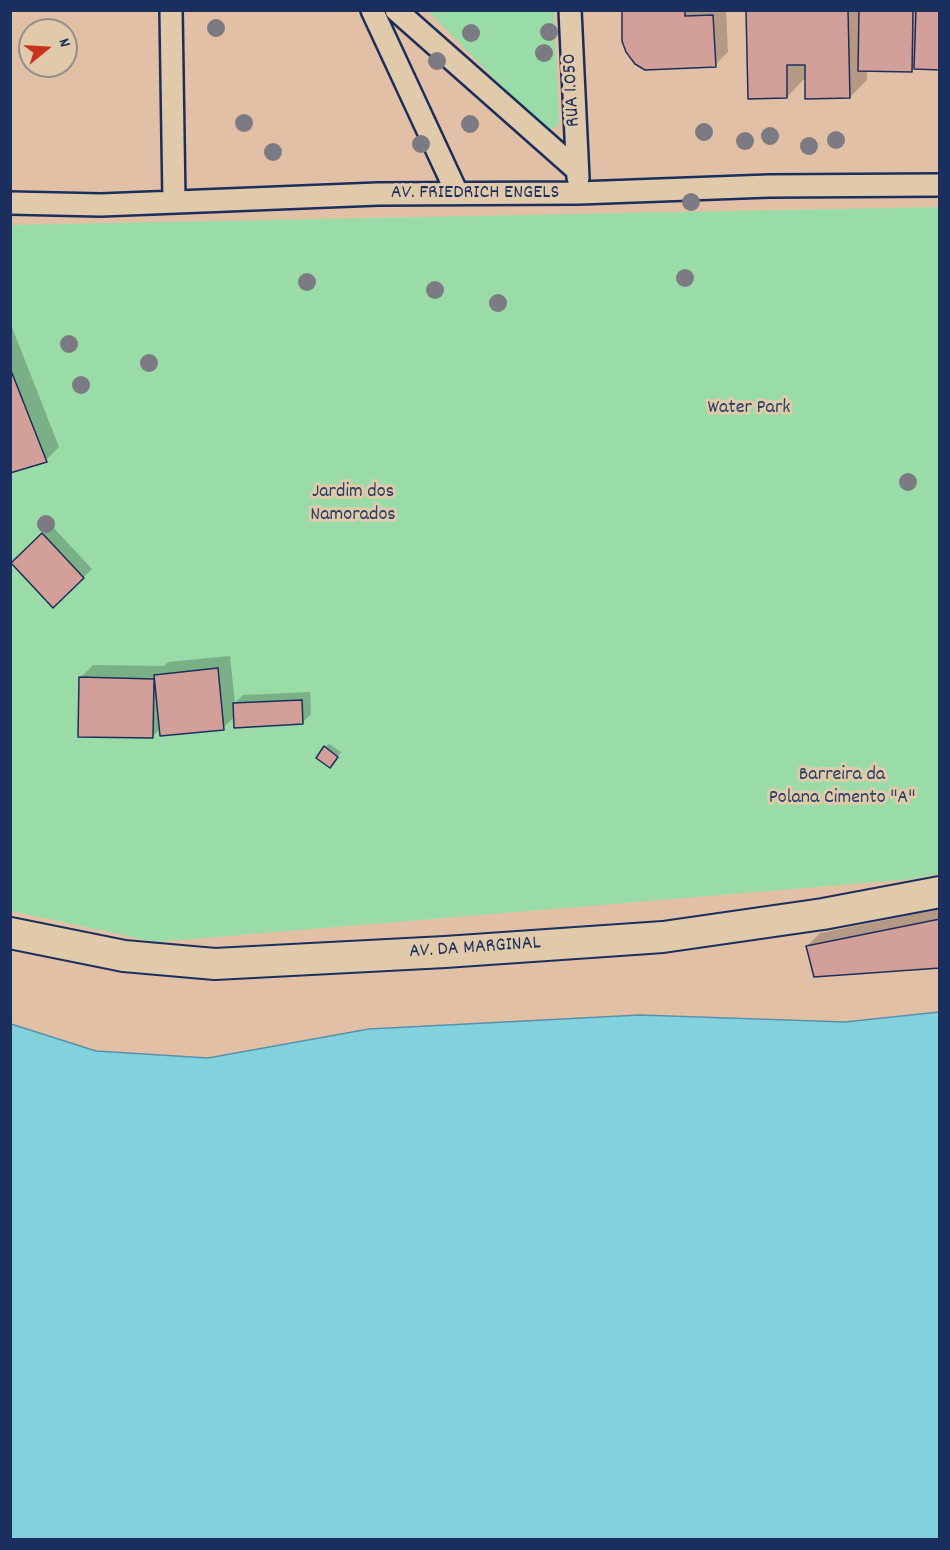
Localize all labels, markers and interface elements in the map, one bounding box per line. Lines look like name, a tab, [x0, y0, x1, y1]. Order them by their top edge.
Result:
north arrow	[18, 18, 78, 78]
text: N	[52, 36, 76, 50]
street label: RUA 1.050	[559, 53, 587, 127]
street label: AV. FRIEDRICH ENGELS	[391, 182, 559, 206]
park label: Water Park	[707, 397, 791, 421]
park label: Jardim dos Namorados	[310, 481, 396, 528]
park label: Barreira da Polana Cimento "A"	[769, 764, 915, 811]
street label: AV. DA MARGINAL	[408, 932, 542, 966]

